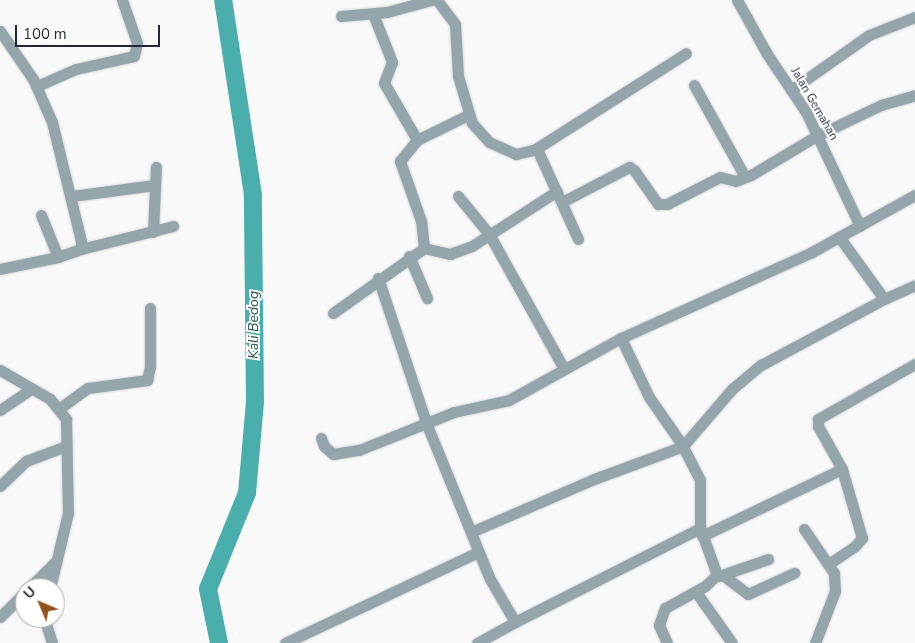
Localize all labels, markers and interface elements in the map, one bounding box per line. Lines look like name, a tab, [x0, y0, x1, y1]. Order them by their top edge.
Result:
scale bar	[18, 15, 162, 47]
text: 100 m	[23, 24, 67, 44]
street label: Jalan Gemahan	[787, 65, 841, 143]
water label: Kali Bedog	[246, 291, 262, 359]
north arrow	[15, 578, 65, 628]
text: U	[19, 582, 40, 603]

